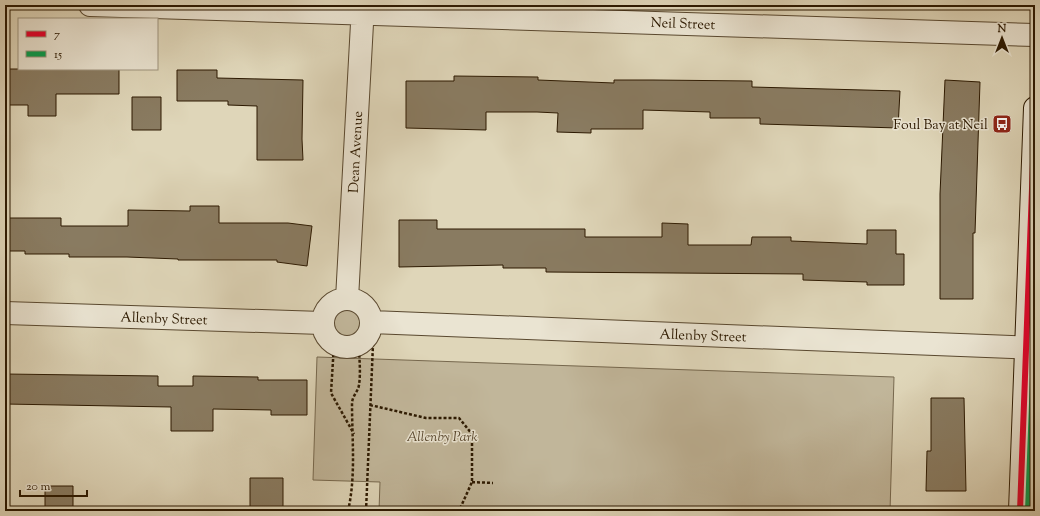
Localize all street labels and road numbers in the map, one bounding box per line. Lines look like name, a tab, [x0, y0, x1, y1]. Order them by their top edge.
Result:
street label: Neil Street	[650, 14, 716, 36]
street label: Dean Avenue	[345, 111, 369, 194]
street label: Allenby Street	[120, 308, 208, 332]
street label: Allenby Street	[659, 325, 747, 349]

